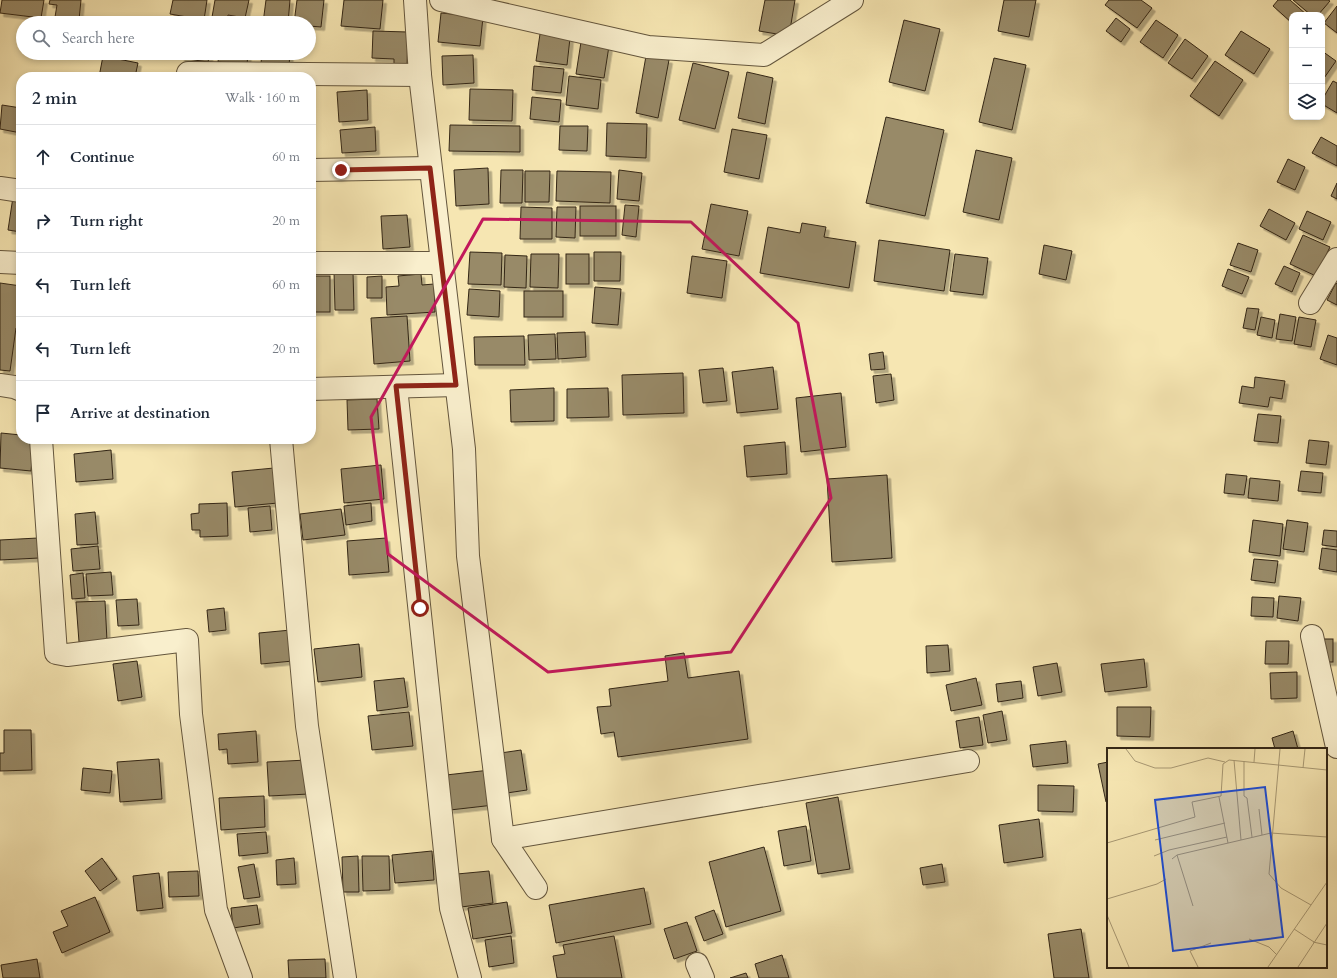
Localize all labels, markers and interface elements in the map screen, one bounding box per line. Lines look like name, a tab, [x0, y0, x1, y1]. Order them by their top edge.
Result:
map controls	[1289, 12, 1325, 120]
button: +	[1289, 12, 1325, 48]
search box	[16, 16, 316, 60]
icon: search	[30, 27, 52, 49]
text: Search here	[62, 28, 135, 48]
button: −	[1289, 48, 1325, 84]
button: layers	[1289, 84, 1325, 120]
text: 2 min	[32, 87, 77, 110]
text: Walk · 160 m	[225, 89, 300, 107]
icon: ahead	[32, 146, 54, 168]
text: Continue	[70, 147, 135, 167]
text: 60 m	[272, 148, 300, 166]
route end	[332, 161, 350, 179]
icon: right	[32, 210, 54, 232]
text: Turn right	[70, 211, 143, 231]
text: 20 m	[272, 212, 300, 230]
icon: left	[32, 274, 54, 296]
text: Turn left	[70, 275, 131, 295]
text: 60 m	[272, 276, 300, 294]
icon: left	[32, 338, 54, 360]
text: Turn left	[70, 339, 131, 359]
text: 20 m	[272, 340, 300, 358]
icon: arrive	[32, 402, 54, 424]
text: Arrive at destination	[70, 403, 210, 423]
route start	[411, 599, 429, 617]
inset map	[1107, 748, 1327, 968]

